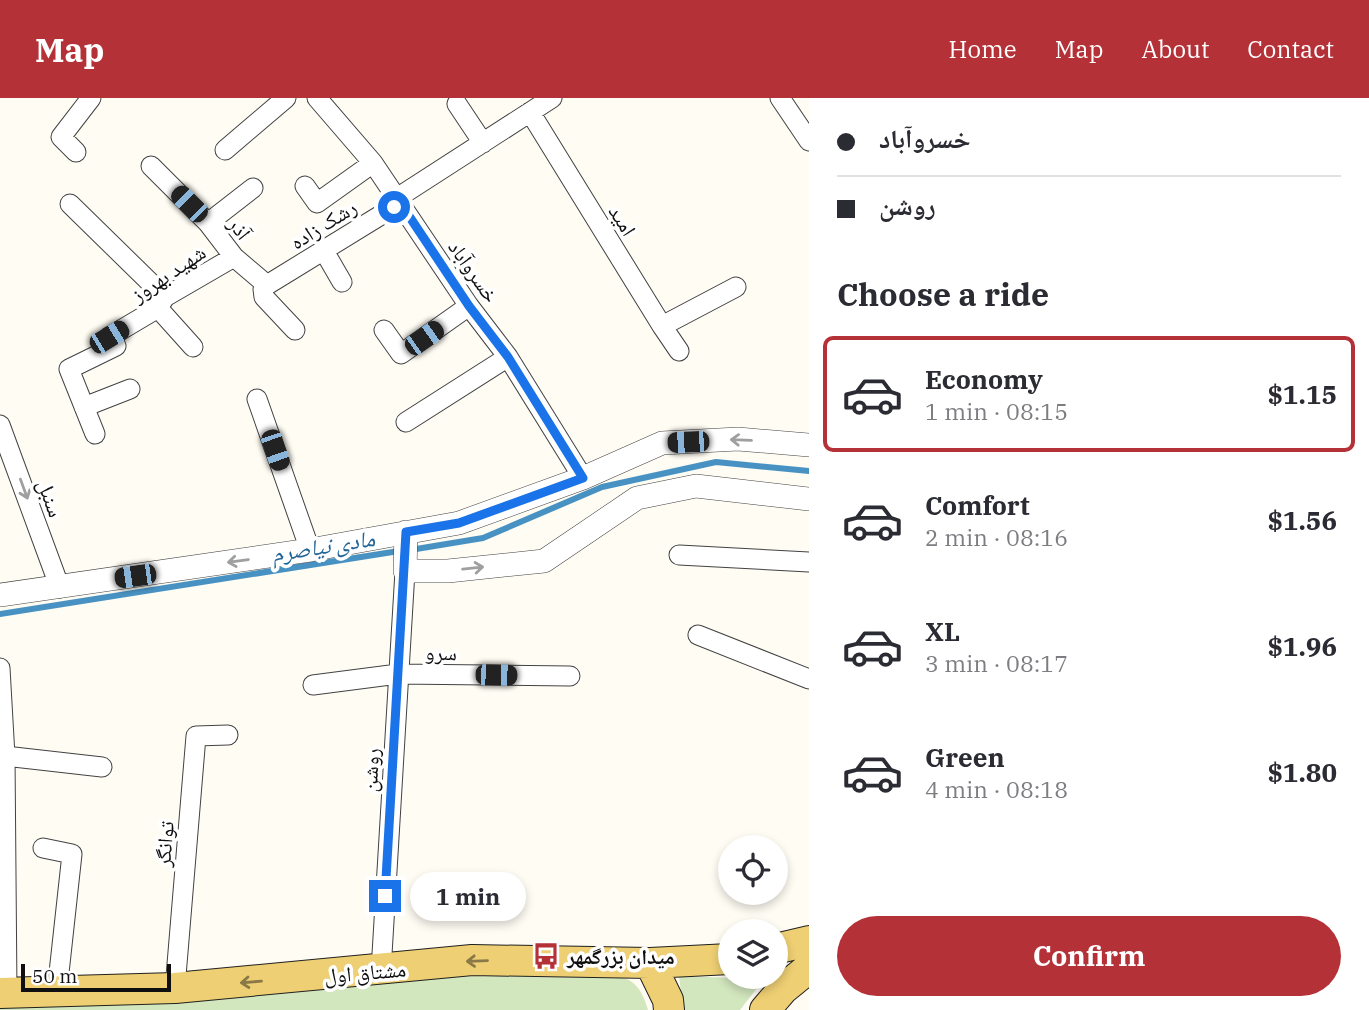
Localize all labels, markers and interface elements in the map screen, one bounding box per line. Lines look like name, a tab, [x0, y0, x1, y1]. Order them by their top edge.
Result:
text: Map	[35, 28, 104, 71]
text: Home	[949, 33, 1017, 65]
text: Map	[1055, 33, 1103, 65]
text: About	[1141, 33, 1209, 65]
text: Contact	[1247, 33, 1334, 65]
text: خسروآباد	[879, 121, 971, 155]
car	[167, 182, 212, 226]
text: روشن	[879, 188, 936, 222]
route start	[378, 191, 410, 223]
street label: رشک زاده	[284, 193, 362, 255]
street label: امید	[603, 199, 643, 241]
street label: آذر	[222, 210, 258, 246]
street label: خسروآباد	[442, 234, 506, 308]
street label: شهید بهروز	[124, 238, 211, 309]
text: Choose a ride	[837, 273, 1049, 315]
car	[86, 317, 133, 357]
car	[401, 317, 448, 359]
text: Economy	[925, 362, 1043, 396]
icon: car	[841, 363, 904, 426]
text: $1.15	[1267, 377, 1337, 411]
text: 1 min · 08:15	[925, 396, 1068, 426]
car	[259, 427, 292, 473]
car	[667, 431, 710, 453]
one-way arrow	[730, 433, 753, 447]
street label: سنبل	[31, 475, 71, 521]
one-way arrow	[18, 478, 31, 500]
text: Comfort	[925, 488, 1030, 522]
icon: car	[841, 489, 904, 552]
text: $1.56	[1267, 503, 1337, 537]
water label: مادی نیاصرم	[269, 522, 378, 570]
text: 2 min · 08:16	[925, 522, 1068, 552]
one-way arrow	[228, 555, 250, 568]
one-way arrow	[462, 561, 484, 574]
car	[113, 563, 158, 589]
text: XL	[925, 614, 960, 648]
icon: car	[841, 615, 904, 678]
text: $1.96	[1267, 629, 1337, 663]
street label: سرو	[425, 638, 457, 666]
text: 3 min · 08:17	[925, 648, 1068, 678]
car	[475, 664, 518, 686]
text: Green	[925, 740, 1005, 774]
icon: car	[841, 741, 904, 804]
street label: روشن	[355, 747, 385, 793]
text: $1.80	[1267, 755, 1337, 789]
text: 4 min · 08:18	[925, 774, 1068, 804]
street label: توانگر	[148, 820, 180, 869]
map controls	[718, 835, 788, 989]
button: locate	[718, 835, 788, 905]
callout: 1 min	[410, 872, 525, 920]
route end	[369, 880, 401, 912]
text: 1 min	[436, 881, 500, 911]
button: Confirm	[837, 916, 1341, 996]
button: layers	[718, 919, 788, 989]
bus stop icon: میدان بزرگمهر	[531, 941, 561, 971]
place label: میدان بزرگمهر	[566, 942, 675, 970]
street label: مشتاق اول	[323, 954, 407, 990]
one-way arrow	[466, 954, 489, 967]
scale bar	[21, 961, 172, 993]
text: 50 m	[32, 964, 77, 988]
one-way arrow	[240, 976, 263, 989]

